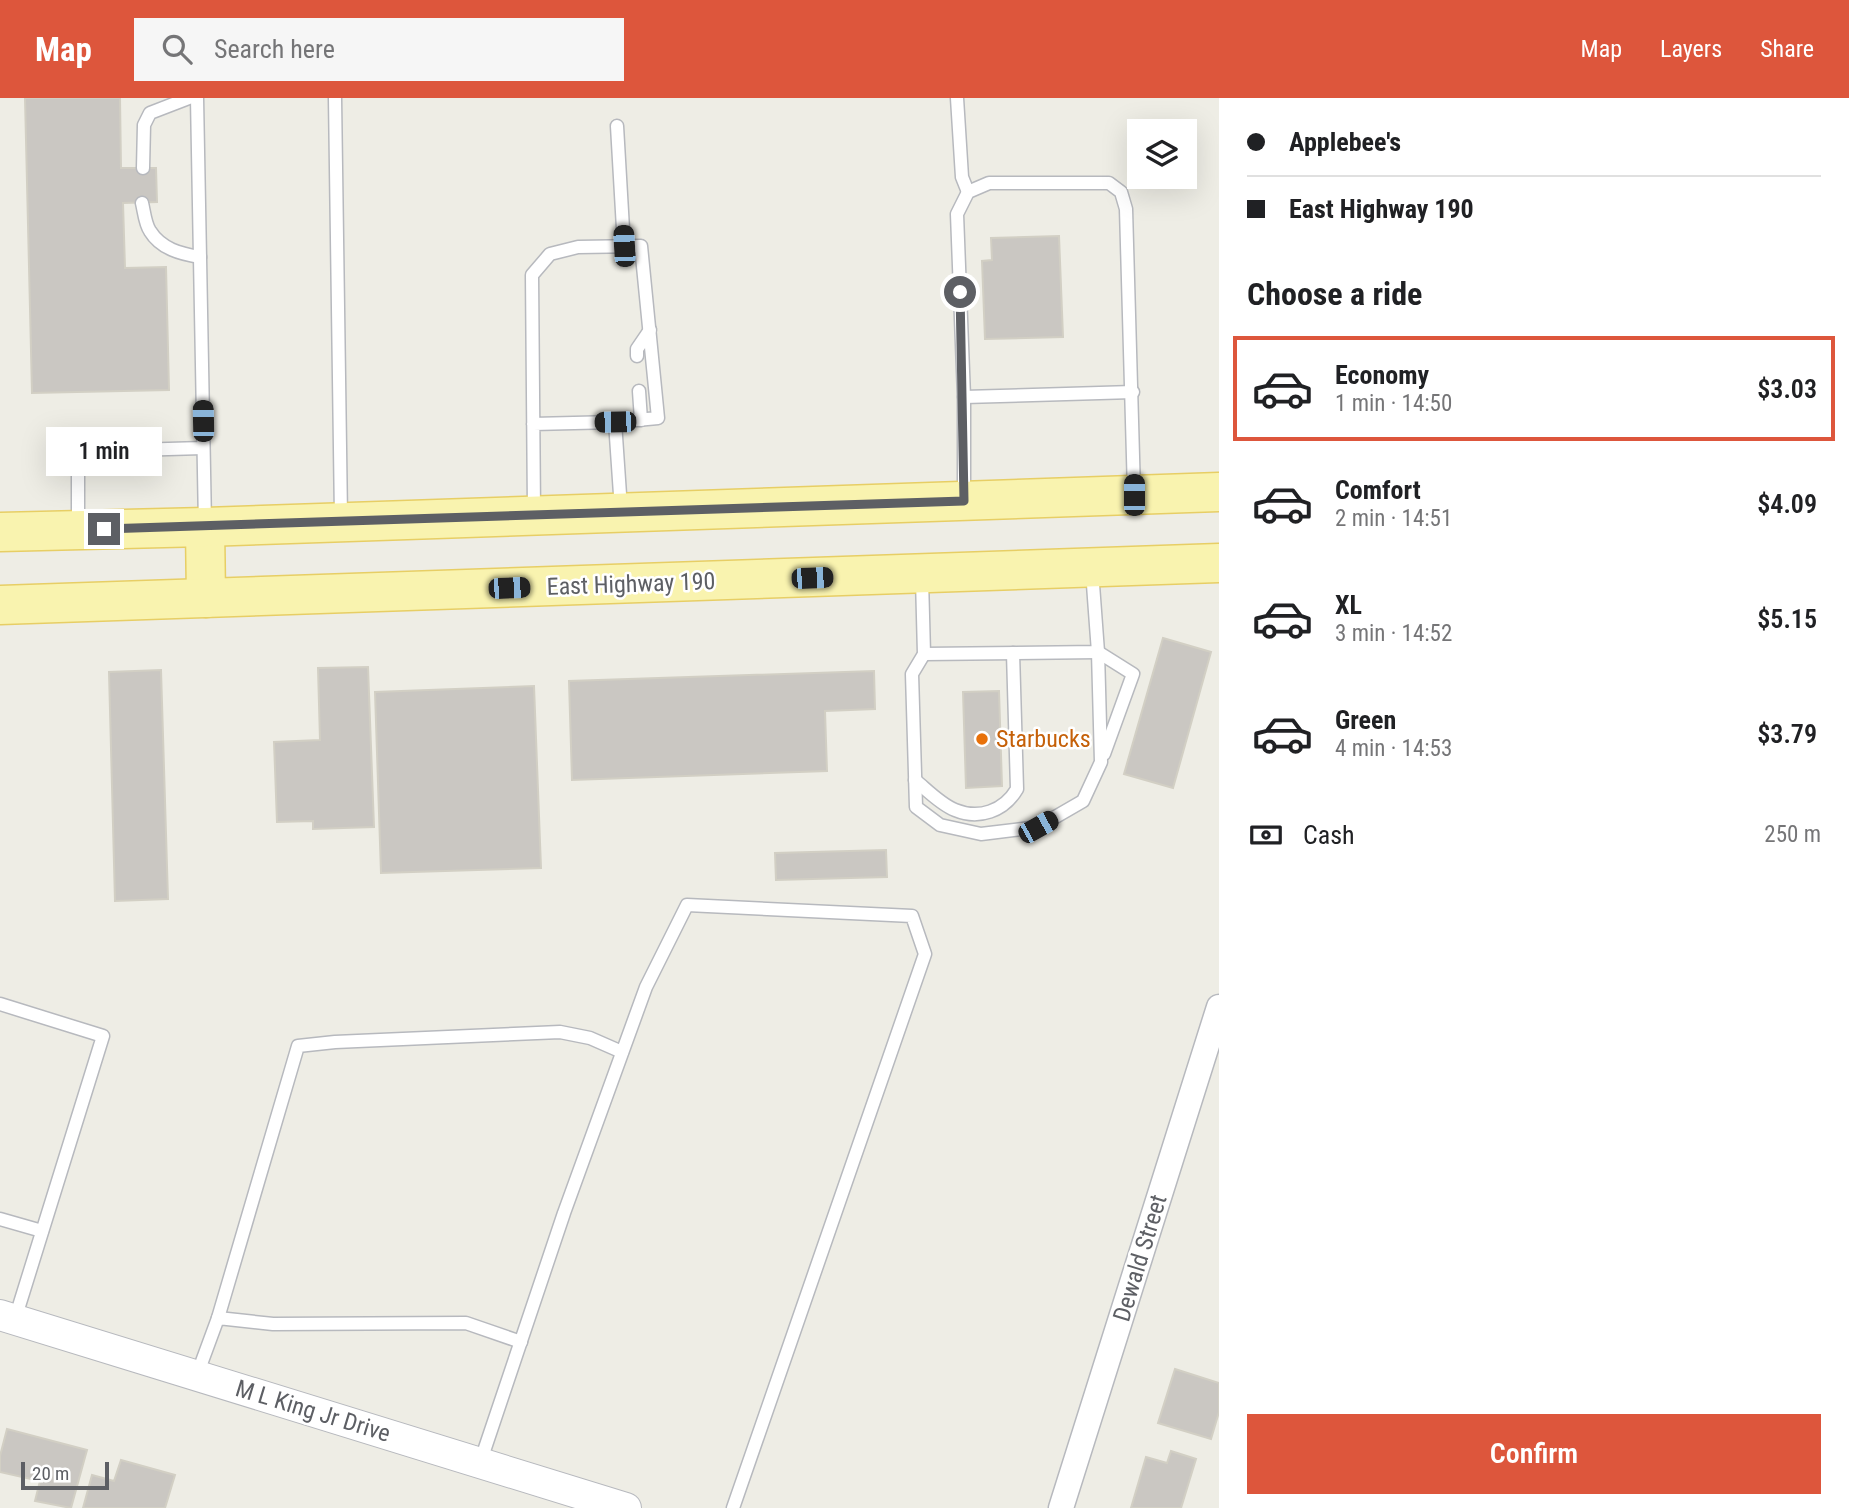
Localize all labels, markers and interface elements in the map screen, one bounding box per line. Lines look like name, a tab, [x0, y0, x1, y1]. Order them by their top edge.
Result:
search box	[134, 18, 624, 81]
text: Map	[35, 30, 92, 69]
icon: search	[158, 30, 196, 68]
text: Search here	[214, 34, 335, 64]
text: Map	[1581, 35, 1622, 63]
text: Layers	[1660, 35, 1722, 63]
text: Share	[1760, 35, 1814, 63]
map controls	[1127, 119, 1197, 189]
button: layers	[1127, 119, 1197, 189]
text: Applebee's	[1289, 127, 1401, 157]
text: East Highway 190	[1289, 194, 1474, 224]
car	[613, 224, 636, 268]
text: Choose a ride	[1247, 275, 1422, 313]
route start	[944, 276, 976, 308]
icon: car	[1251, 357, 1314, 420]
text: Economy	[1335, 360, 1429, 390]
text: $3.03	[1757, 374, 1817, 404]
text: 1 min · 14:50	[1335, 390, 1452, 417]
car	[193, 400, 214, 442]
car	[594, 411, 637, 433]
callout: 1 min	[46, 428, 162, 476]
text: 1 min	[79, 438, 129, 465]
icon: car	[1251, 472, 1314, 535]
car	[1124, 474, 1145, 516]
text: Comfort	[1335, 475, 1421, 505]
text: $4.09	[1757, 489, 1817, 519]
text: 2 min · 14:51	[1335, 505, 1452, 532]
route end	[88, 513, 120, 545]
street label: East Highway 190	[546, 567, 716, 601]
car	[791, 567, 834, 589]
car	[488, 577, 531, 599]
icon: car	[1251, 587, 1314, 650]
text: XL	[1335, 590, 1362, 620]
text: $5.15	[1757, 604, 1817, 634]
text: 3 min · 14:52	[1335, 620, 1452, 647]
icon: car	[1251, 702, 1314, 765]
text: Green	[1335, 705, 1396, 735]
text: $3.79	[1757, 719, 1817, 749]
place label: Starbucks	[996, 725, 1091, 753]
marker: Starbucks	[974, 731, 990, 747]
text: 4 min · 14:53	[1335, 735, 1452, 762]
car	[1015, 808, 1062, 846]
icon: cash	[1247, 816, 1285, 854]
text: Cash	[1303, 820, 1355, 850]
text: 250 m	[1764, 821, 1821, 848]
street label: Dewald Street	[1107, 1191, 1173, 1325]
street label: M L King Jr Drive	[232, 1374, 394, 1448]
button: Confirm	[1247, 1414, 1821, 1494]
scale bar	[21, 1459, 108, 1491]
text: 20 m	[32, 1462, 69, 1485]

